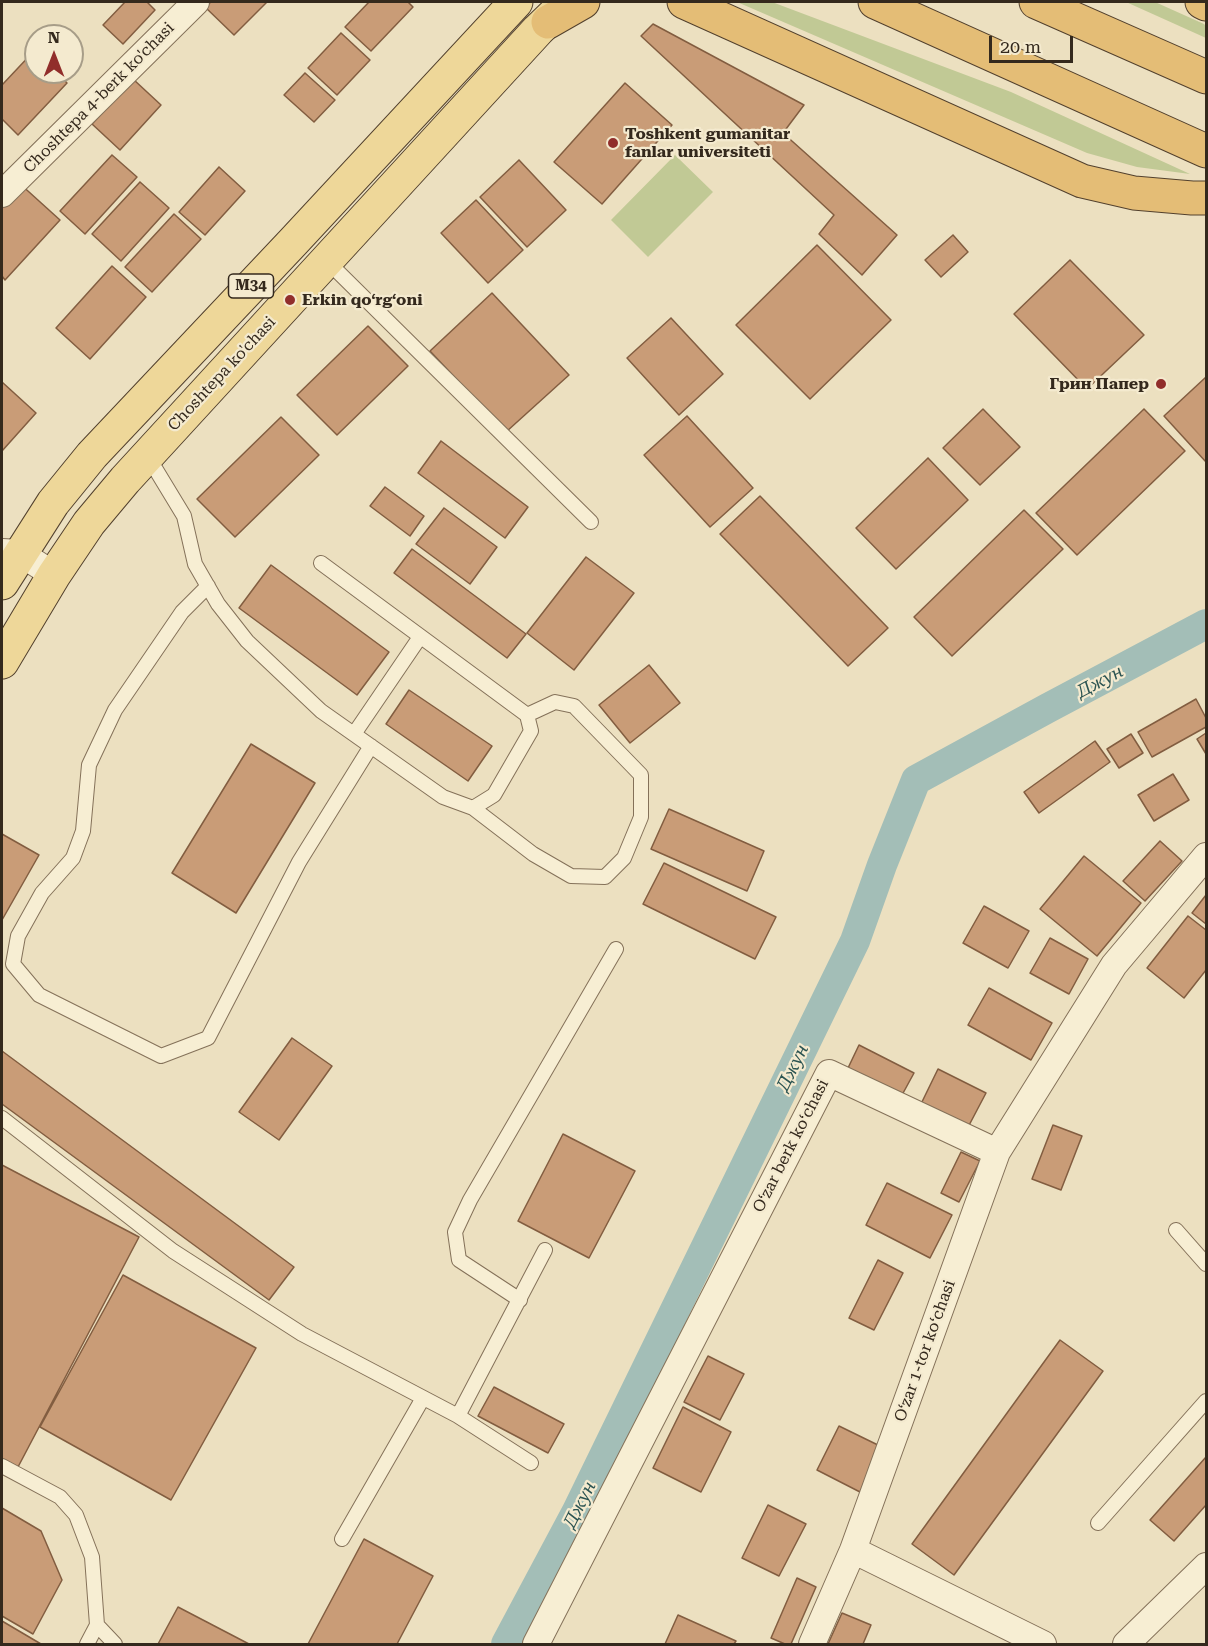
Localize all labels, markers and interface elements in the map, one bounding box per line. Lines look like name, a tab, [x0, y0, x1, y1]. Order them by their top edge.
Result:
street label: Choshtepa 4-berk ko'chasi	[20, 19, 178, 177]
north arrow	[24, 24, 84, 84]
scale bar	[992, 24, 1076, 62]
text: N	[48, 28, 60, 47]
text: 20 m	[1000, 36, 1041, 57]
place label: Toshkent gumanitar fanlar universiteti	[625, 124, 790, 162]
marker: Toshkent gumanitar fanlar universiteti	[606, 136, 620, 150]
road number: M34	[228, 274, 274, 298]
place label: Erkin qoʻrgʻoni	[302, 290, 422, 310]
marker: Erkin qoʻrgʻoni	[283, 293, 297, 307]
street label: Choshtepa ko'chasi	[164, 313, 280, 435]
place label: Грин Папер	[1049, 374, 1149, 394]
marker: Грин Папер	[1154, 377, 1168, 391]
water label: Джун	[1073, 661, 1127, 703]
water label: Джун	[772, 1041, 814, 1095]
street label: Oʻzar berk koʻchasi	[749, 1076, 833, 1216]
street label: O‘zar 1-tor koʻchasi	[890, 1278, 960, 1424]
water label: Джун	[559, 1478, 601, 1532]

